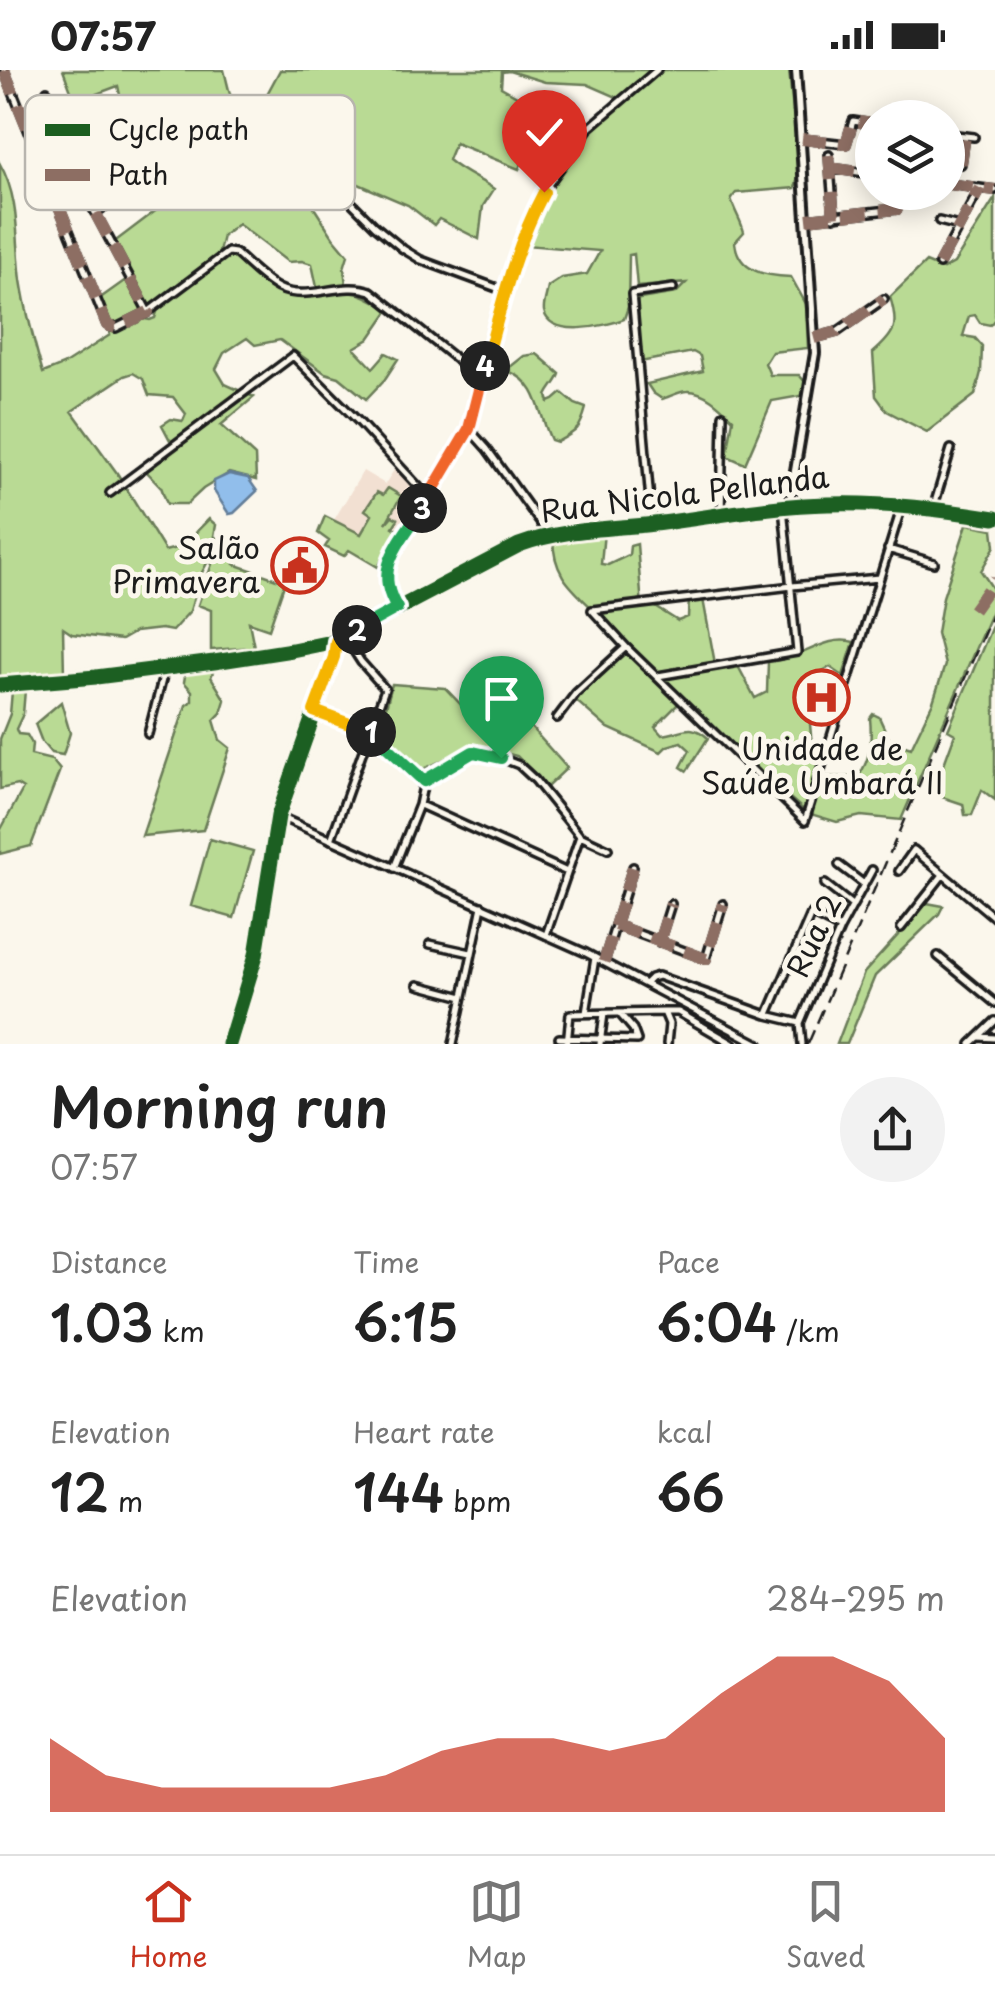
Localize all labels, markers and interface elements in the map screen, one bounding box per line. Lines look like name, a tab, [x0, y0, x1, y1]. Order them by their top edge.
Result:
text: 07:57	[50, 7, 156, 64]
pin	[502, 90, 587, 193]
legend	[25, 95, 355, 210]
map controls	[855, 100, 965, 210]
button: layers	[855, 100, 965, 210]
icon: check	[517, 105, 572, 160]
text: Cycle path	[108, 107, 249, 150]
text: Path	[108, 152, 168, 195]
pin: 4	[460, 341, 510, 391]
text: 4	[475, 344, 495, 387]
street label: Rua Nicola Pellanda	[538, 452, 832, 533]
pin: 3	[397, 483, 447, 533]
text: 3	[413, 486, 431, 529]
place label: Salão Primavera	[112, 524, 261, 603]
public building icon: Salão Primavera	[269, 536, 329, 596]
pin: 2	[332, 605, 382, 655]
text: 2	[347, 608, 367, 651]
pin	[459, 656, 544, 759]
hospital icon: Unidade de Saúde Umbará II	[792, 667, 852, 727]
icon: arrive	[474, 671, 529, 726]
pin: 1	[346, 707, 396, 757]
text: 1	[364, 710, 378, 753]
place label: Unidade de Saúde Umbará II	[701, 725, 943, 804]
street label: Rua 2	[774, 886, 852, 984]
text: Morning run	[50, 1064, 388, 1147]
button: share	[840, 1077, 945, 1182]
text: 07:57	[50, 1143, 138, 1191]
text: Distance	[50, 1240, 168, 1283]
text: Time	[353, 1240, 420, 1283]
text: Pace	[657, 1240, 720, 1283]
text: 1.03	[50, 1283, 153, 1359]
text: 6:15	[353, 1283, 458, 1359]
text: 6:04	[657, 1283, 777, 1359]
text: km	[153, 1309, 205, 1352]
text: /km	[777, 1309, 840, 1352]
text: Elevation	[50, 1410, 171, 1453]
text: Heart rate	[353, 1410, 495, 1453]
text: kcal	[657, 1410, 713, 1453]
text: 12	[50, 1453, 109, 1529]
text: 144	[353, 1453, 444, 1529]
text: 66	[657, 1453, 725, 1529]
text: m	[109, 1479, 143, 1522]
text: bpm	[444, 1479, 511, 1522]
text: Elevation	[50, 1574, 188, 1622]
text: 284–295 m	[766, 1574, 945, 1622]
tab: Home	[130, 1874, 207, 1977]
tab: Map	[467, 1874, 527, 1977]
tab: Saved	[786, 1874, 865, 1977]

